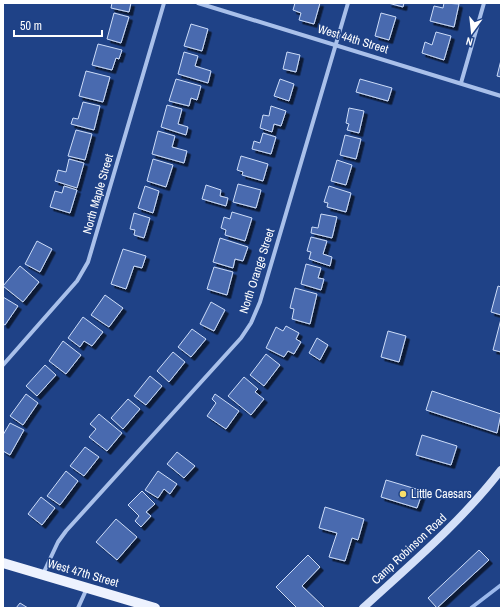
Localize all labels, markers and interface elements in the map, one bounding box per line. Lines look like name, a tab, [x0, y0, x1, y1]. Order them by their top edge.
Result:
scale bar	[14, 12, 102, 38]
north arrow	[452, 12, 492, 52]
text: 50 m	[20, 18, 42, 34]
street label: West 44th Street	[316, 21, 391, 57]
text: N	[464, 34, 474, 49]
street label: North Maple Street	[79, 152, 117, 236]
street label: North Orange Street	[236, 226, 278, 316]
place label: Little Caesars	[411, 486, 472, 502]
marker: Little Caesars	[398, 489, 408, 499]
street label: Camp Robinson Road	[368, 510, 450, 588]
street label: West 47th Street	[46, 555, 121, 591]

